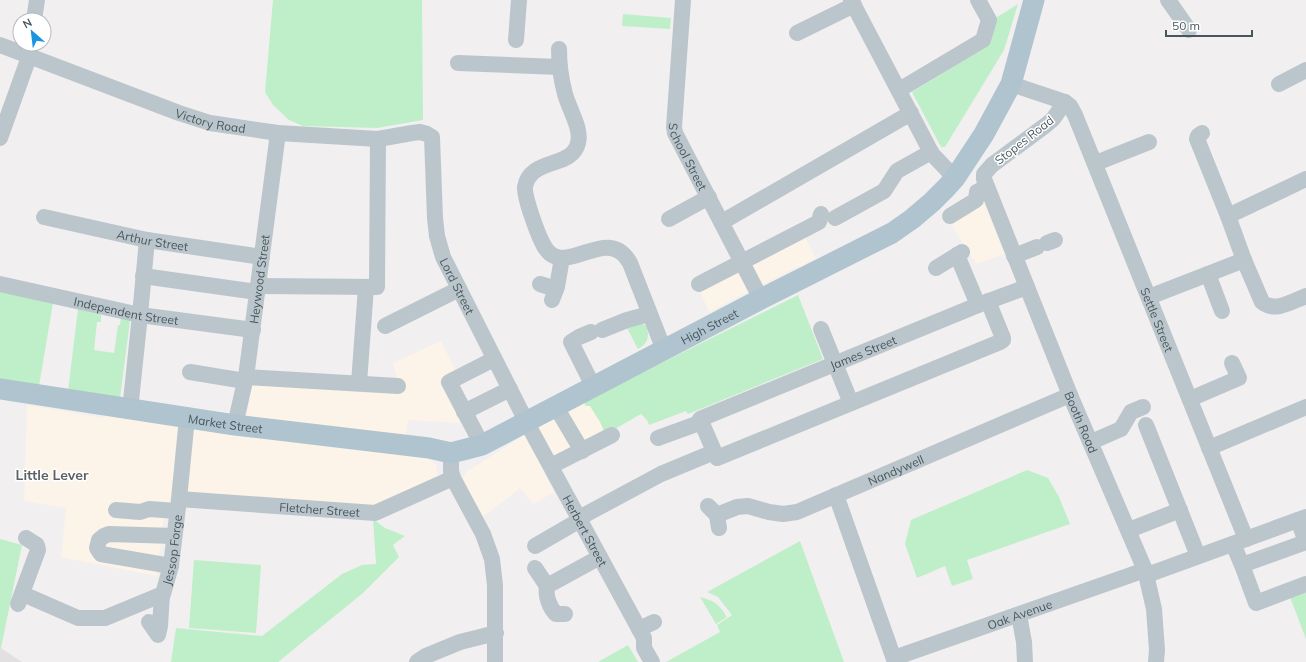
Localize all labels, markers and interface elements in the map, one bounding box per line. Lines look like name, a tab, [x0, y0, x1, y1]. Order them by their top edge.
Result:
north arrow	[12, 12, 52, 52]
scale bar	[1166, 12, 1252, 38]
text: N	[20, 15, 34, 31]
text: 50 m	[1172, 18, 1200, 33]
street label: Victory Road	[173, 105, 247, 136]
street label: Stopes Road	[992, 112, 1056, 168]
street label: School Street	[666, 122, 711, 193]
street label: Arthur Street	[115, 226, 189, 254]
street label: Heywood Street	[246, 234, 272, 325]
street label: Lord Street	[437, 255, 478, 317]
street label: Settle Street	[1138, 285, 1177, 354]
street label: Independent Street	[73, 293, 179, 328]
street label: High Street	[678, 305, 740, 347]
street label: James Street	[827, 332, 898, 373]
street label: Booth Road	[1062, 389, 1101, 455]
street label: Market Street	[187, 410, 263, 436]
street label: Nandywell	[865, 451, 926, 488]
district label: Little Lever	[16, 466, 89, 484]
street label: Herbert Street	[560, 492, 611, 569]
street label: Fletcher Street	[279, 499, 360, 519]
street label: Jessop Forge	[158, 514, 185, 587]
street label: Oak Avenue	[985, 596, 1054, 632]

